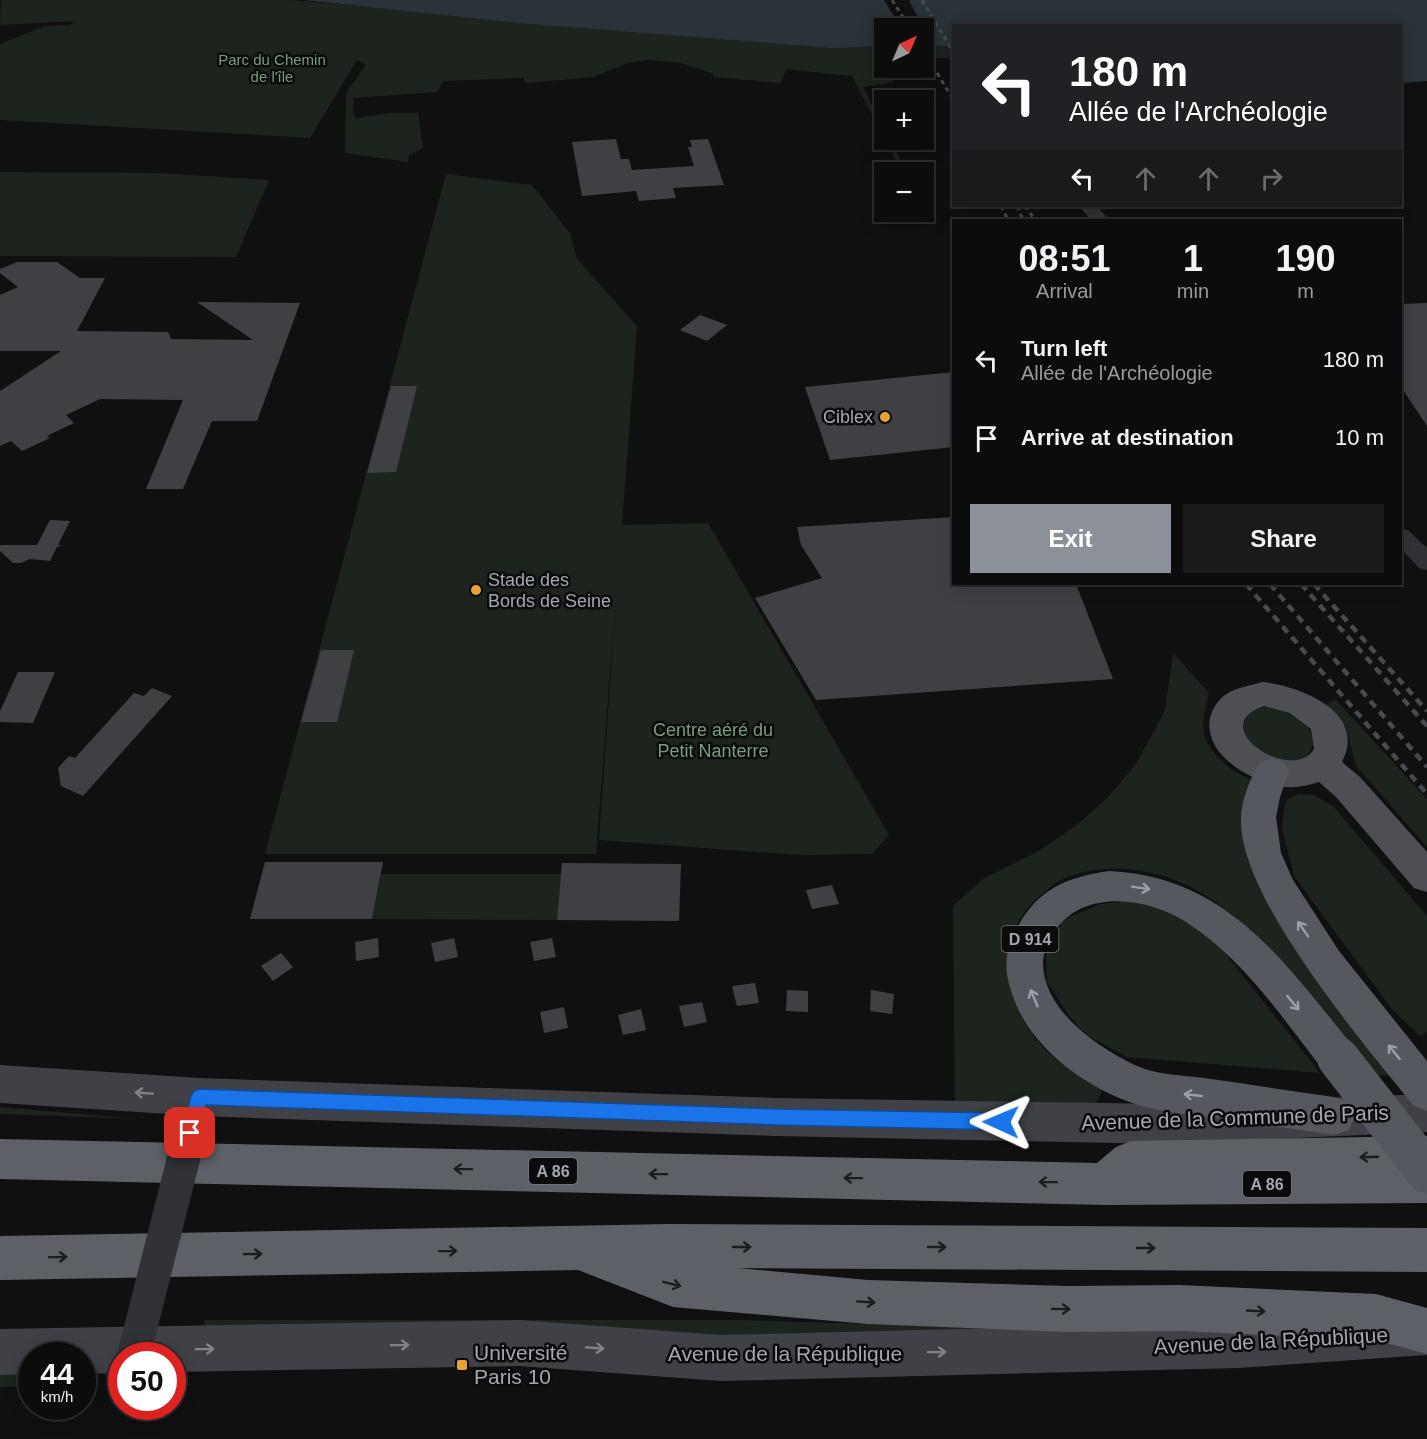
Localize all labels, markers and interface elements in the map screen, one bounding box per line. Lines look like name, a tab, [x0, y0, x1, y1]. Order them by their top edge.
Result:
north arrow	[874, 18, 934, 78]
map controls	[874, 18, 934, 222]
icon: left	[970, 48, 1048, 126]
text: 180 m	[1069, 48, 1188, 95]
park label: Parc du Chemin de l'île	[218, 51, 326, 85]
button: +	[874, 90, 934, 150]
text: Allée de l'Archéologie	[1069, 97, 1328, 127]
button: −	[874, 162, 934, 222]
icon: left	[1066, 162, 1099, 195]
icon: ahead	[1129, 162, 1162, 195]
icon: ahead	[1192, 162, 1225, 195]
icon: right	[1255, 162, 1288, 195]
text: 08:51	[1018, 238, 1110, 279]
text: 1	[1183, 238, 1203, 279]
text: 190	[1275, 238, 1336, 279]
text: Arrival	[1036, 280, 1093, 302]
text: min	[1177, 280, 1209, 302]
text: m	[1297, 280, 1314, 302]
text: Turn left	[1021, 336, 1107, 361]
icon: left	[970, 344, 1003, 377]
text: 180 m	[1323, 347, 1384, 372]
text: Allée de l'Archéologie	[1021, 362, 1213, 384]
place label: Ciblex	[823, 407, 873, 427]
marker: Ciblex	[878, 410, 892, 424]
icon: arrive	[970, 422, 1003, 455]
text: Arrive at destination	[1021, 425, 1234, 450]
text: 10 m	[1335, 425, 1384, 450]
button: Exit	[970, 504, 1171, 573]
button: Share	[1183, 504, 1384, 573]
place label: Stade des Bords de Seine	[488, 570, 611, 611]
marker: Stade des Bords de Seine	[469, 583, 483, 597]
park label: Centre aéré du Petit Nanterre	[653, 720, 773, 761]
one-way arrow	[1131, 883, 1150, 894]
one-way arrow	[1297, 921, 1310, 937]
road number: D 914	[1002, 926, 1058, 952]
one-way arrow	[1028, 990, 1040, 1008]
one-way arrow	[1286, 995, 1299, 1011]
one-way arrow	[1388, 1044, 1401, 1060]
one-way arrow	[135, 1087, 155, 1098]
one-way arrow	[1184, 1089, 1203, 1100]
position arrow	[969, 1090, 1033, 1154]
street label: Avenue de la Commune de Paris	[1081, 1101, 1389, 1134]
pin	[164, 1107, 215, 1158]
icon: arrive	[173, 1116, 206, 1149]
one-way arrow	[1359, 1152, 1379, 1163]
road number: A 86	[529, 1158, 577, 1184]
one-way arrow	[453, 1163, 473, 1175]
one-way arrow	[648, 1168, 668, 1179]
road number: A 86	[1243, 1171, 1291, 1197]
one-way arrow	[843, 1172, 863, 1184]
one-way arrow	[1038, 1177, 1058, 1188]
one-way arrow	[731, 1241, 751, 1253]
one-way arrow	[926, 1241, 946, 1253]
one-way arrow	[1136, 1242, 1156, 1254]
one-way arrow	[438, 1245, 458, 1257]
one-way arrow	[243, 1248, 263, 1260]
one-way arrow	[48, 1252, 68, 1263]
one-way arrow	[662, 1278, 681, 1290]
one-way arrow	[856, 1297, 876, 1308]
one-way arrow	[1050, 1303, 1070, 1315]
one-way arrow	[1245, 1306, 1265, 1317]
street label: Avenue de la République	[1153, 1323, 1389, 1358]
one-way arrow	[390, 1339, 410, 1351]
place label: Université Paris 10	[474, 1341, 567, 1388]
speed limit sign: 50	[108, 1342, 186, 1420]
street label: Avenue de la République	[668, 1342, 902, 1365]
one-way arrow	[195, 1343, 215, 1355]
one-way arrow	[585, 1343, 605, 1354]
one-way arrow	[926, 1346, 946, 1358]
text: 44	[40, 1357, 74, 1390]
marker: Université Paris 10	[455, 1358, 469, 1372]
text: km/h	[41, 1388, 73, 1405]

